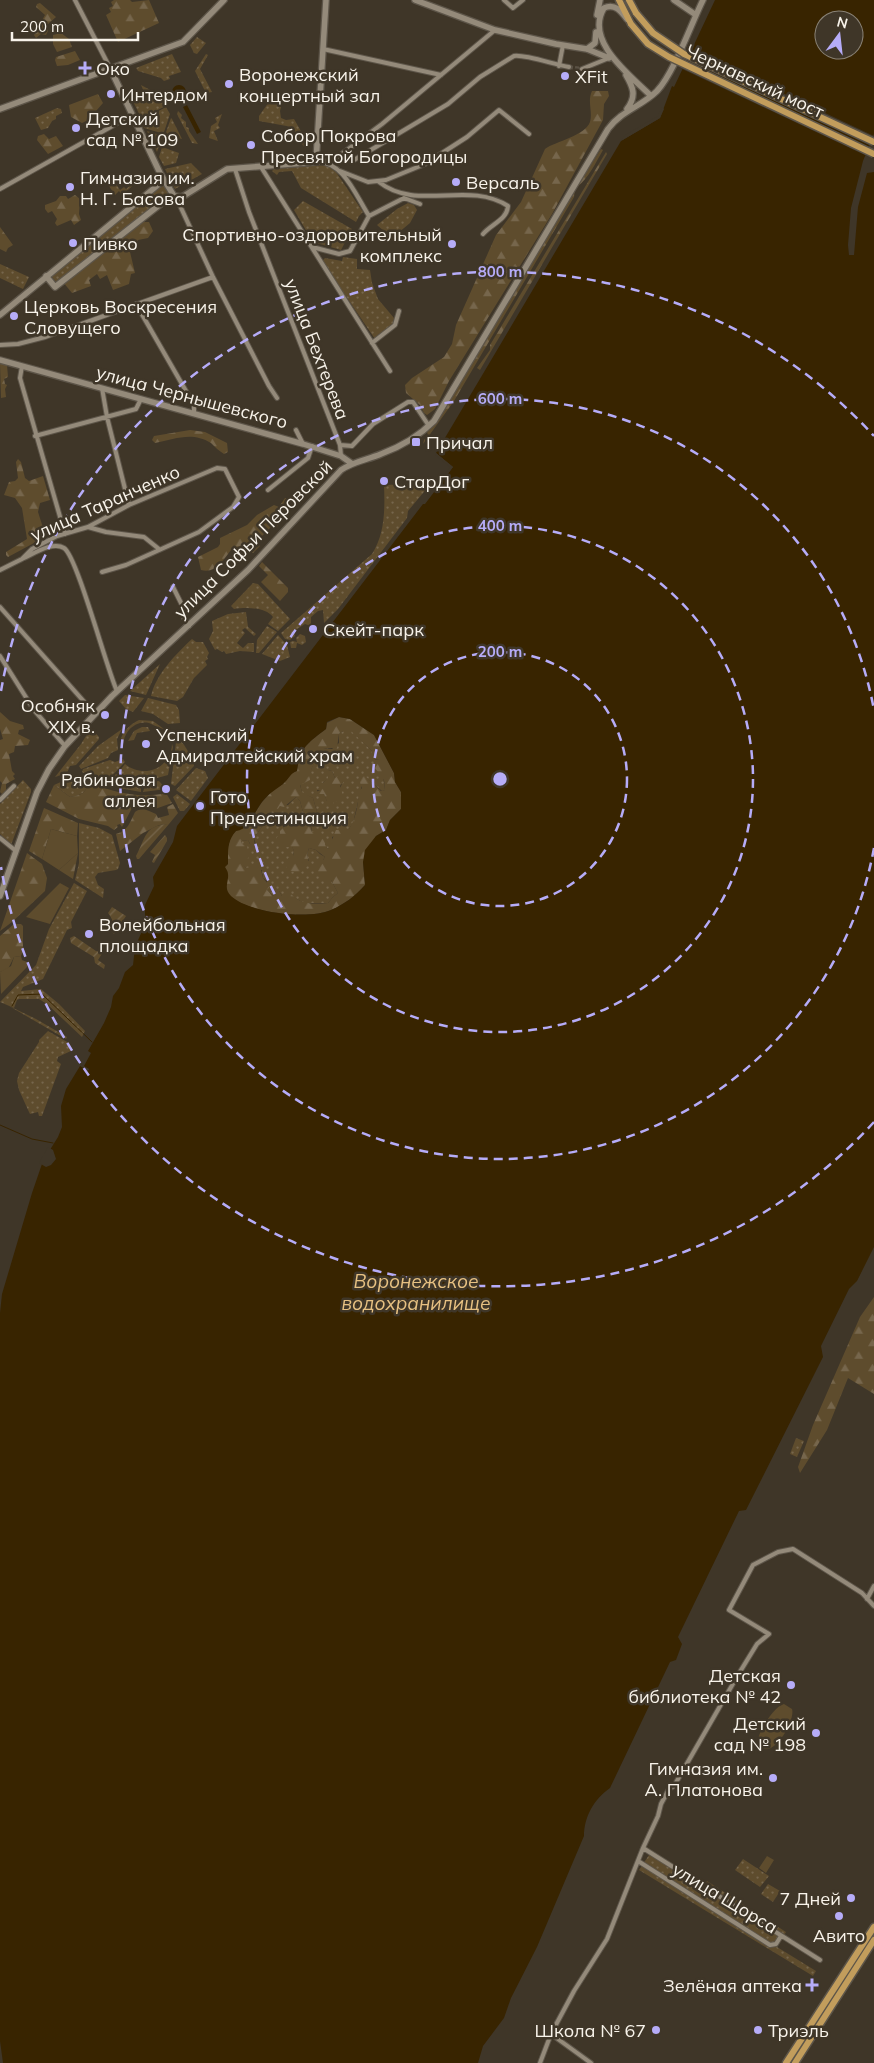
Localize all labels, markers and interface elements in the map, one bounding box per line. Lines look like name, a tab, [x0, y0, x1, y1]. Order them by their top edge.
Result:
scale bar	[12, 10, 139, 42]
north arrow	[814, 10, 864, 60]
text: N	[835, 12, 850, 33]
text: 200 m	[20, 17, 64, 36]
street label: Чернавский мост	[682, 39, 829, 123]
place label: Око	[96, 57, 130, 80]
marker: Око	[78, 61, 92, 75]
place label: Воронежский концертный зал	[239, 63, 380, 107]
place label: XFit	[575, 65, 607, 88]
marker: XFit	[559, 70, 571, 82]
marker: Воронежский концертный зал	[223, 78, 235, 90]
place label: Интердом	[121, 83, 208, 106]
marker: Интердом	[105, 88, 117, 100]
place label: Детский сад № 109	[86, 107, 178, 151]
marker: Детский сад № 109	[70, 122, 82, 134]
place label: Собор Покрова Пресвятой Богородицы	[261, 124, 467, 168]
marker: Собор Покрова Пресвятой Богородицы	[245, 139, 257, 151]
place label: Гимназия им. Н. Г. Басова	[80, 166, 195, 210]
place label: Версаль	[466, 171, 540, 194]
marker: Версаль	[450, 176, 462, 188]
marker: Гимназия им. Н. Г. Басова	[64, 181, 76, 193]
place label: Спортивно-оздоровительный комплекс	[182, 223, 442, 267]
place label: Пивко	[83, 232, 138, 255]
marker: Пивко	[67, 237, 79, 249]
marker: Спортивно-оздоровительный комплекс	[446, 238, 458, 250]
text: 800 m	[478, 262, 522, 281]
street label: улица Бехтерева	[280, 275, 354, 423]
place label: Церковь Воскресения Словущего	[24, 295, 217, 339]
marker: Церковь Воскресения Словущего	[8, 310, 20, 322]
street label: улица Чернышевского	[94, 360, 290, 434]
text: 600 m	[478, 389, 522, 408]
place label: Причал	[426, 431, 493, 454]
marker: Причал	[410, 436, 422, 448]
street label: улица Софьи Перовской	[169, 455, 337, 623]
street label: улица Таранченко	[27, 460, 183, 546]
place label: СтарДог	[394, 470, 469, 493]
marker: СтарДог	[378, 475, 390, 487]
text: 400 m	[478, 516, 522, 535]
place label: Скейт-парк	[323, 618, 424, 641]
marker: Скейт-парк	[307, 623, 319, 635]
text: 200 m	[478, 642, 522, 661]
place label: Особняк XIX в.	[21, 694, 95, 738]
marker: Особняк XIX в.	[99, 709, 111, 721]
place label: Успенский Адмиралтейский храм	[155, 723, 353, 767]
marker: Успенский Адмиралтейский храм	[140, 738, 152, 750]
place label: Рябиновая аллея	[61, 768, 156, 812]
centre of rings	[491, 770, 509, 788]
marker: Рябиновая аллея	[160, 783, 172, 795]
place label: Гото Предестинация	[210, 785, 347, 829]
marker: Гото Предестинация	[194, 800, 206, 812]
place label: Волейбольная площадка	[99, 913, 226, 957]
marker: Волейбольная площадка	[83, 928, 95, 940]
water label: Воронежское водохранилище	[341, 1269, 491, 1315]
place label: Детская библиотека № 42	[628, 1664, 781, 1708]
marker: Детская библиотека № 42	[785, 1679, 797, 1691]
place label: Детский сад № 198	[714, 1712, 806, 1756]
marker: Детский сад № 198	[810, 1727, 822, 1739]
place label: Гимназия им. А. Платонова	[644, 1757, 763, 1801]
marker: Гимназия им. А. Платонова	[767, 1772, 779, 1784]
street label: улица Щорса	[668, 1858, 782, 1938]
place label: 7 Дней	[780, 1887, 841, 1910]
marker: 7 Дней	[845, 1892, 857, 1904]
marker: Авито	[833, 1910, 845, 1922]
place label: Авито	[813, 1924, 865, 1947]
place label: Зелёная аптека	[663, 1974, 802, 1997]
marker: Зелёная аптека	[806, 1979, 818, 1991]
place label: Школа № 67	[534, 2019, 646, 2042]
place label: Триэль	[768, 2019, 829, 2042]
marker: Школа № 67	[650, 2024, 662, 2036]
marker: Триэль	[752, 2024, 764, 2036]

